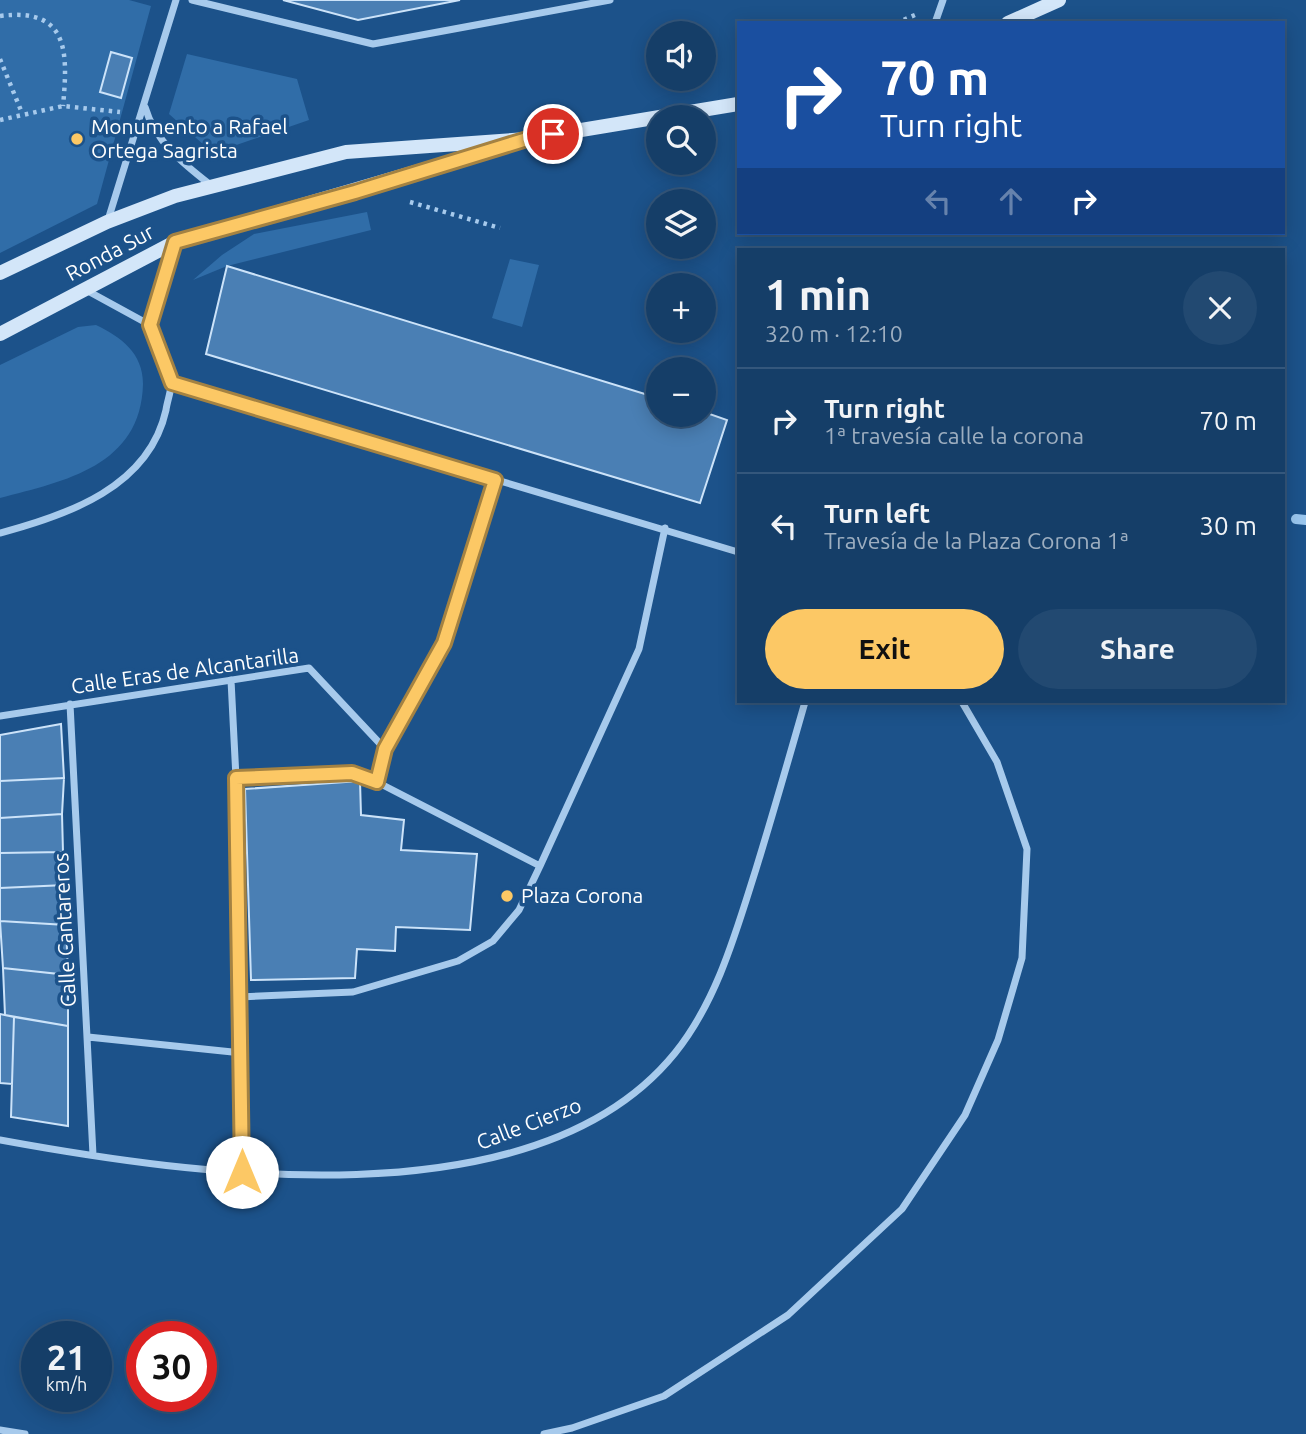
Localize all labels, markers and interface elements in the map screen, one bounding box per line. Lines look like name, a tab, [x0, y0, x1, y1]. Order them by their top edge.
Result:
map controls	[646, 21, 716, 427]
button: sound	[646, 21, 716, 91]
icon: right	[765, 49, 856, 140]
text: 70 m	[880, 49, 989, 104]
pin	[523, 104, 583, 164]
button: search	[646, 105, 716, 175]
text: Turn right	[880, 107, 1022, 143]
place label: Monumento a Rafael Ortega Sagrista	[91, 114, 288, 162]
icon: arrive	[534, 115, 572, 153]
marker: Monumento a Rafael Ortega Sagrista	[69, 131, 85, 147]
icon: left	[919, 182, 957, 220]
icon: ahead	[992, 182, 1030, 220]
icon: right	[1065, 182, 1103, 220]
button: layers	[646, 189, 716, 259]
street label: Ronda Sur	[61, 219, 158, 285]
text: 1 min	[765, 271, 871, 318]
button: close	[1183, 271, 1257, 345]
button: +	[646, 273, 716, 343]
text: 320 m · 12:10	[765, 321, 903, 346]
button: −	[646, 357, 716, 427]
text: Turn right	[824, 394, 945, 423]
icon: right	[765, 402, 803, 440]
text: 70 m	[1199, 406, 1257, 435]
text: 1ª travesía calle la corona	[824, 423, 1084, 448]
text: Turn left	[824, 499, 930, 528]
icon: left	[765, 507, 803, 545]
text: 30 m	[1199, 511, 1257, 540]
text: Travesía de la Plaza Corona 1ª	[824, 528, 1129, 553]
button: Exit	[765, 609, 1004, 689]
button: Share	[1018, 609, 1257, 689]
street label: Calle Eras de Alcantarilla	[69, 642, 300, 698]
street label: Calle Cantareros	[48, 852, 80, 1008]
place label: Plaza Corona	[521, 883, 643, 907]
marker: Plaza Corona	[499, 888, 515, 904]
street label: Calle Cierzo	[473, 1092, 584, 1154]
position arrow	[205, 1135, 279, 1209]
speed limit sign: 30	[126, 1321, 217, 1412]
text: 21	[47, 1337, 86, 1377]
text: km/h	[46, 1374, 87, 1394]

